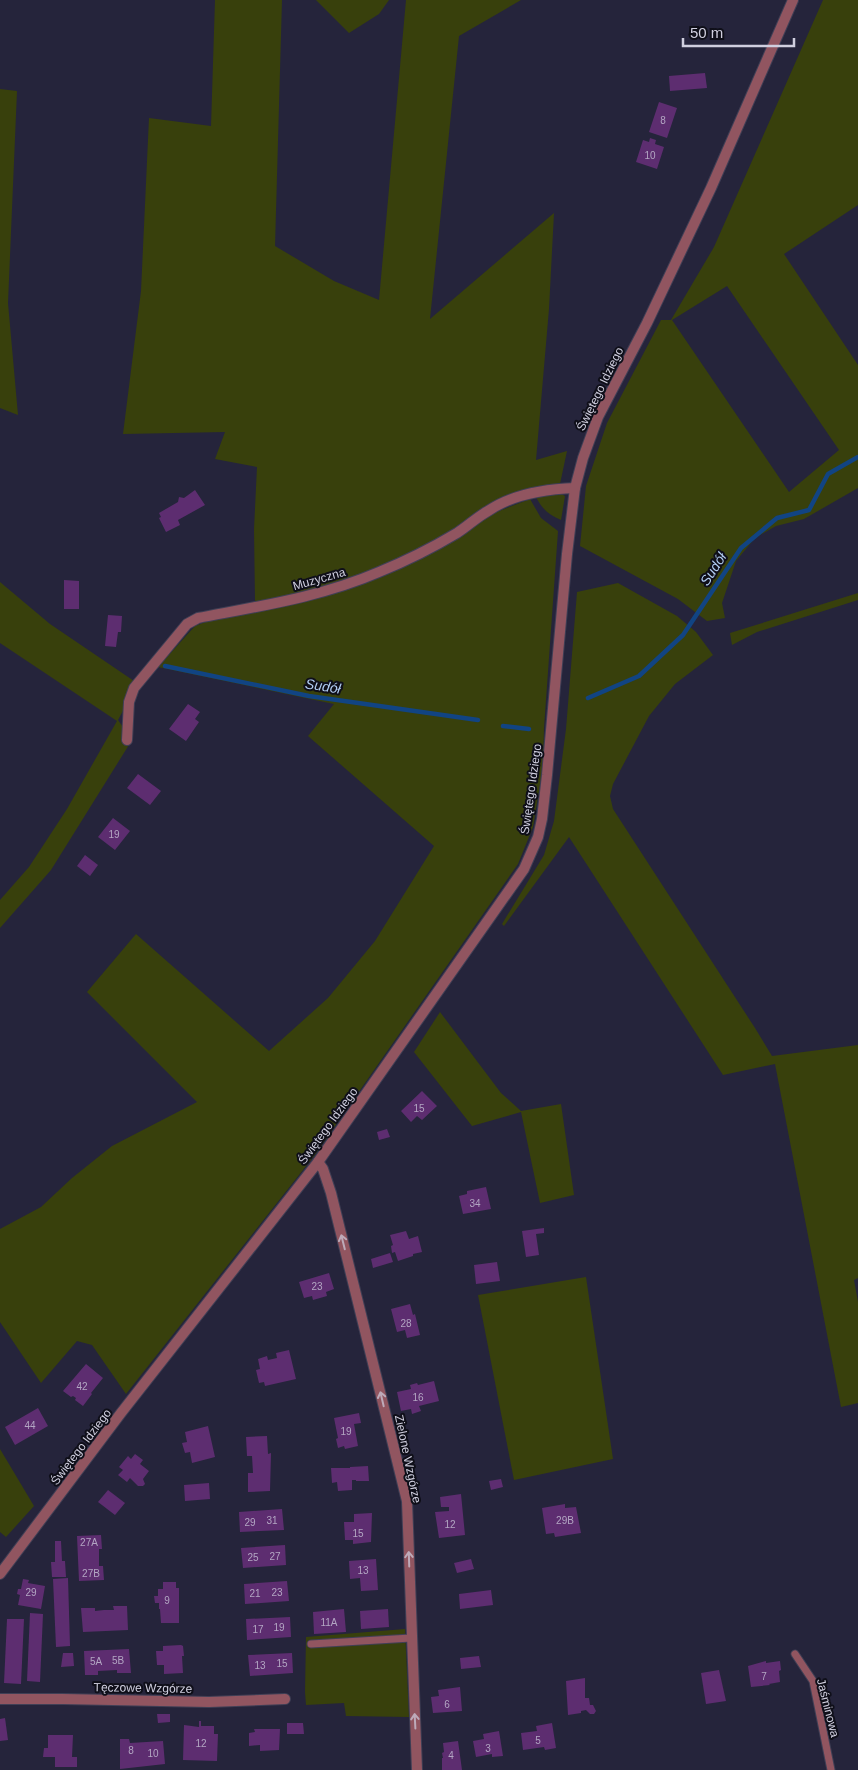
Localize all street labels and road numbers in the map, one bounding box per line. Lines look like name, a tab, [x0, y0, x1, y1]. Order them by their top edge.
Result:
street label: Świętego Idziego	[573, 344, 626, 433]
street label: Muzyczna	[291, 565, 347, 593]
street label: Świętego Idziego	[517, 742, 544, 835]
street label: Świętego Idziego	[295, 1084, 361, 1167]
street label: Świętego Idziego	[47, 1405, 114, 1488]
street label: Zielone Wzgórze	[392, 1414, 424, 1505]
street label: Jaśminowa	[814, 1677, 842, 1739]
street label: Tęczowe Wzgórze	[94, 1680, 193, 1696]

